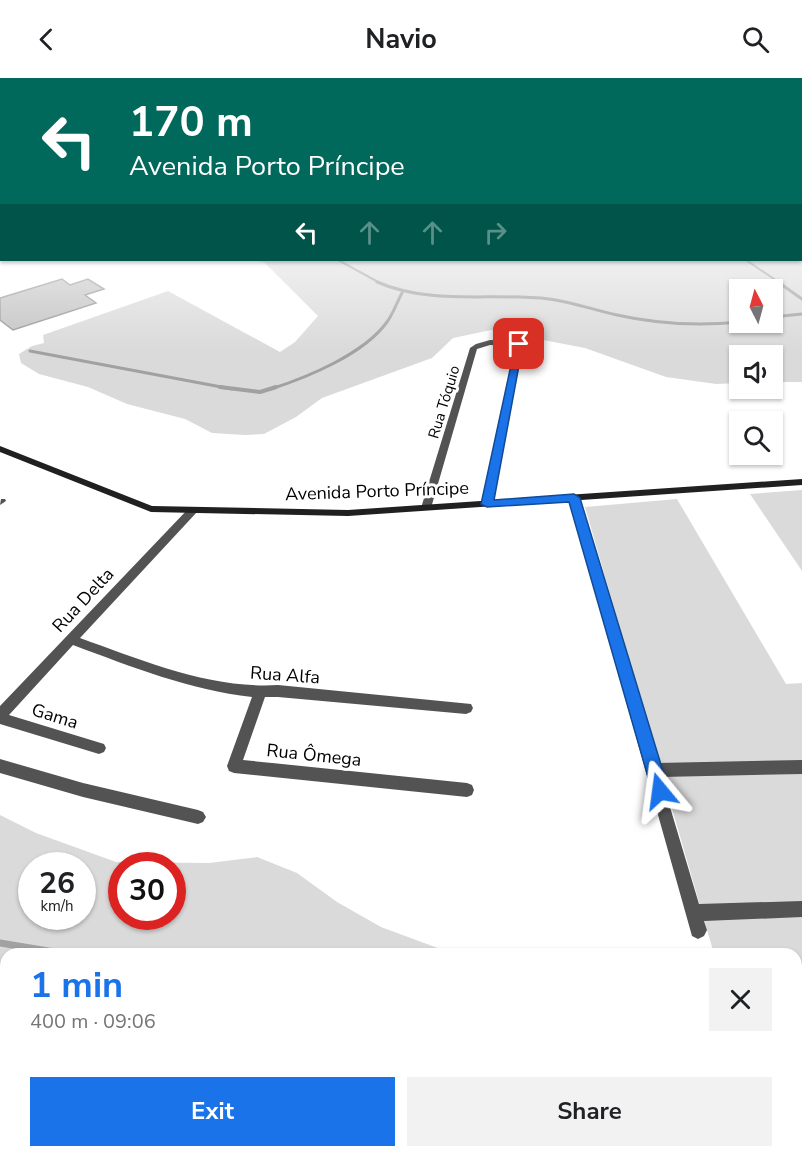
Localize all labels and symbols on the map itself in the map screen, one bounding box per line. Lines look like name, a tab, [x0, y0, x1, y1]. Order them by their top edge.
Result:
north arrow	[729, 279, 783, 333]
pin	[493, 318, 544, 369]
street label: Rua Tóquio	[423, 363, 465, 441]
street label: Avenida Porto Príncipe	[285, 476, 469, 506]
street label: Rua Delta	[47, 562, 119, 638]
street label: Rua Alfa	[249, 661, 321, 689]
street label: Gama	[29, 698, 81, 734]
street label: Rua Ômega	[265, 738, 363, 772]
position arrow	[628, 759, 692, 823]
speed limit sign: 30	[108, 852, 186, 930]

